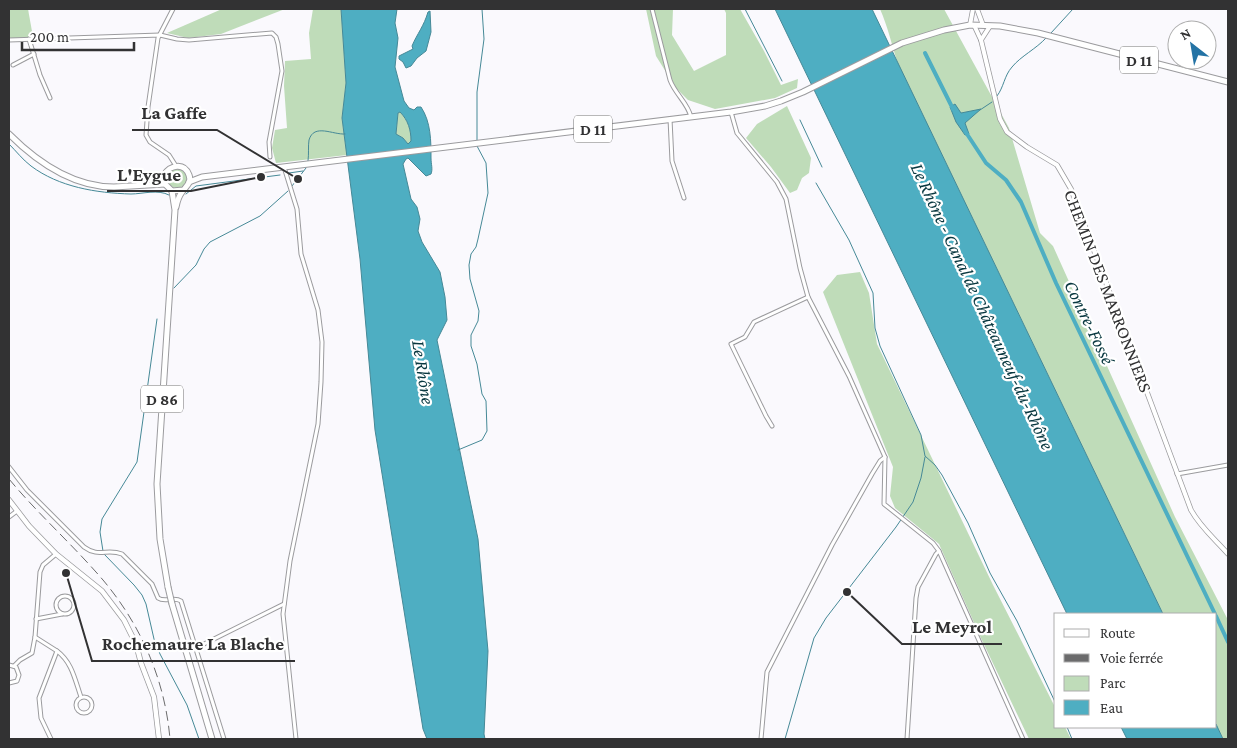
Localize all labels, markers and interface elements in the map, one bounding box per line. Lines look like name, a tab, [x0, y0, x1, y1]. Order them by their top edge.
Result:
scale bar	[22, 20, 135, 52]
north arrow	[1167, 20, 1217, 70]
text: N	[1177, 24, 1194, 43]
text: 200 m	[30, 29, 69, 45]
road number: D 11	[1120, 46, 1158, 74]
callout: La Gaffe	[132, 96, 217, 130]
text: La Gaffe	[141, 102, 207, 123]
road number: D 11	[574, 116, 612, 142]
callout: L'Eygue	[107, 157, 191, 191]
water label: Le Rhône - Canal de Châteauneuf-du-Rhône	[907, 159, 1058, 453]
text: L'Eygue	[117, 164, 181, 185]
street label: CHEMIN DES MARRONNIERS	[1060, 187, 1156, 395]
water label: Contre-Fossé	[1060, 277, 1120, 369]
water label: Le Rhône	[408, 338, 439, 406]
road number: D 86	[141, 386, 183, 412]
callout: Le Meyrol	[902, 610, 1002, 644]
legend	[1054, 613, 1217, 728]
text: Le Meyrol	[912, 616, 992, 637]
text: Route	[1100, 625, 1135, 641]
callout: Rochemaure La Blache	[92, 627, 295, 661]
text: Rochemaure La Blache	[102, 633, 284, 654]
text: Voie ferrée	[1100, 650, 1164, 666]
text: Parc	[1100, 675, 1126, 691]
text: Eau	[1100, 700, 1123, 716]

